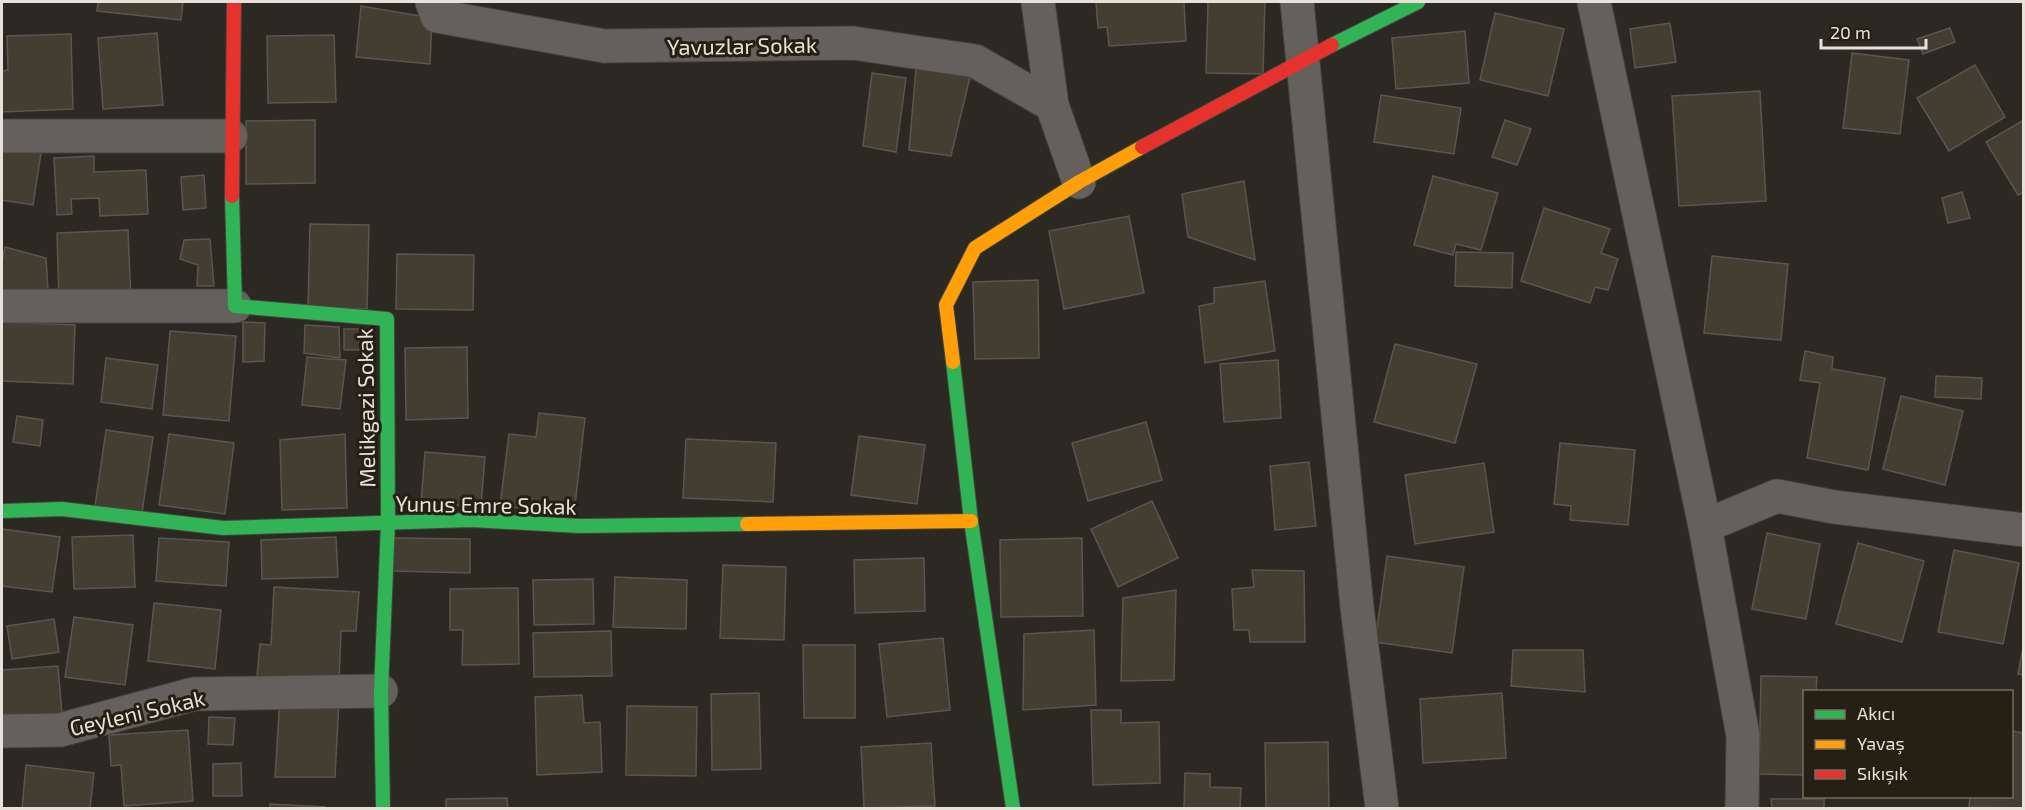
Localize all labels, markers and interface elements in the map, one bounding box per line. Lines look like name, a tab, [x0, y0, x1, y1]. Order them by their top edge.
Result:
scale bar	[1821, 12, 1926, 50]
text: 20 m	[1830, 21, 1871, 43]
street label: Yavuzlar Sokak	[667, 31, 817, 59]
street label: Melikgazi Sokak	[351, 328, 379, 488]
street label: Yunus Emre Sokak	[395, 489, 577, 519]
street label: Geyleni Sokak	[67, 684, 207, 740]
legend	[1803, 690, 2013, 798]
text: Akıcı	[1857, 702, 1895, 724]
text: Yavaş	[1857, 732, 1905, 755]
text: Sıkışık	[1857, 762, 1908, 785]

